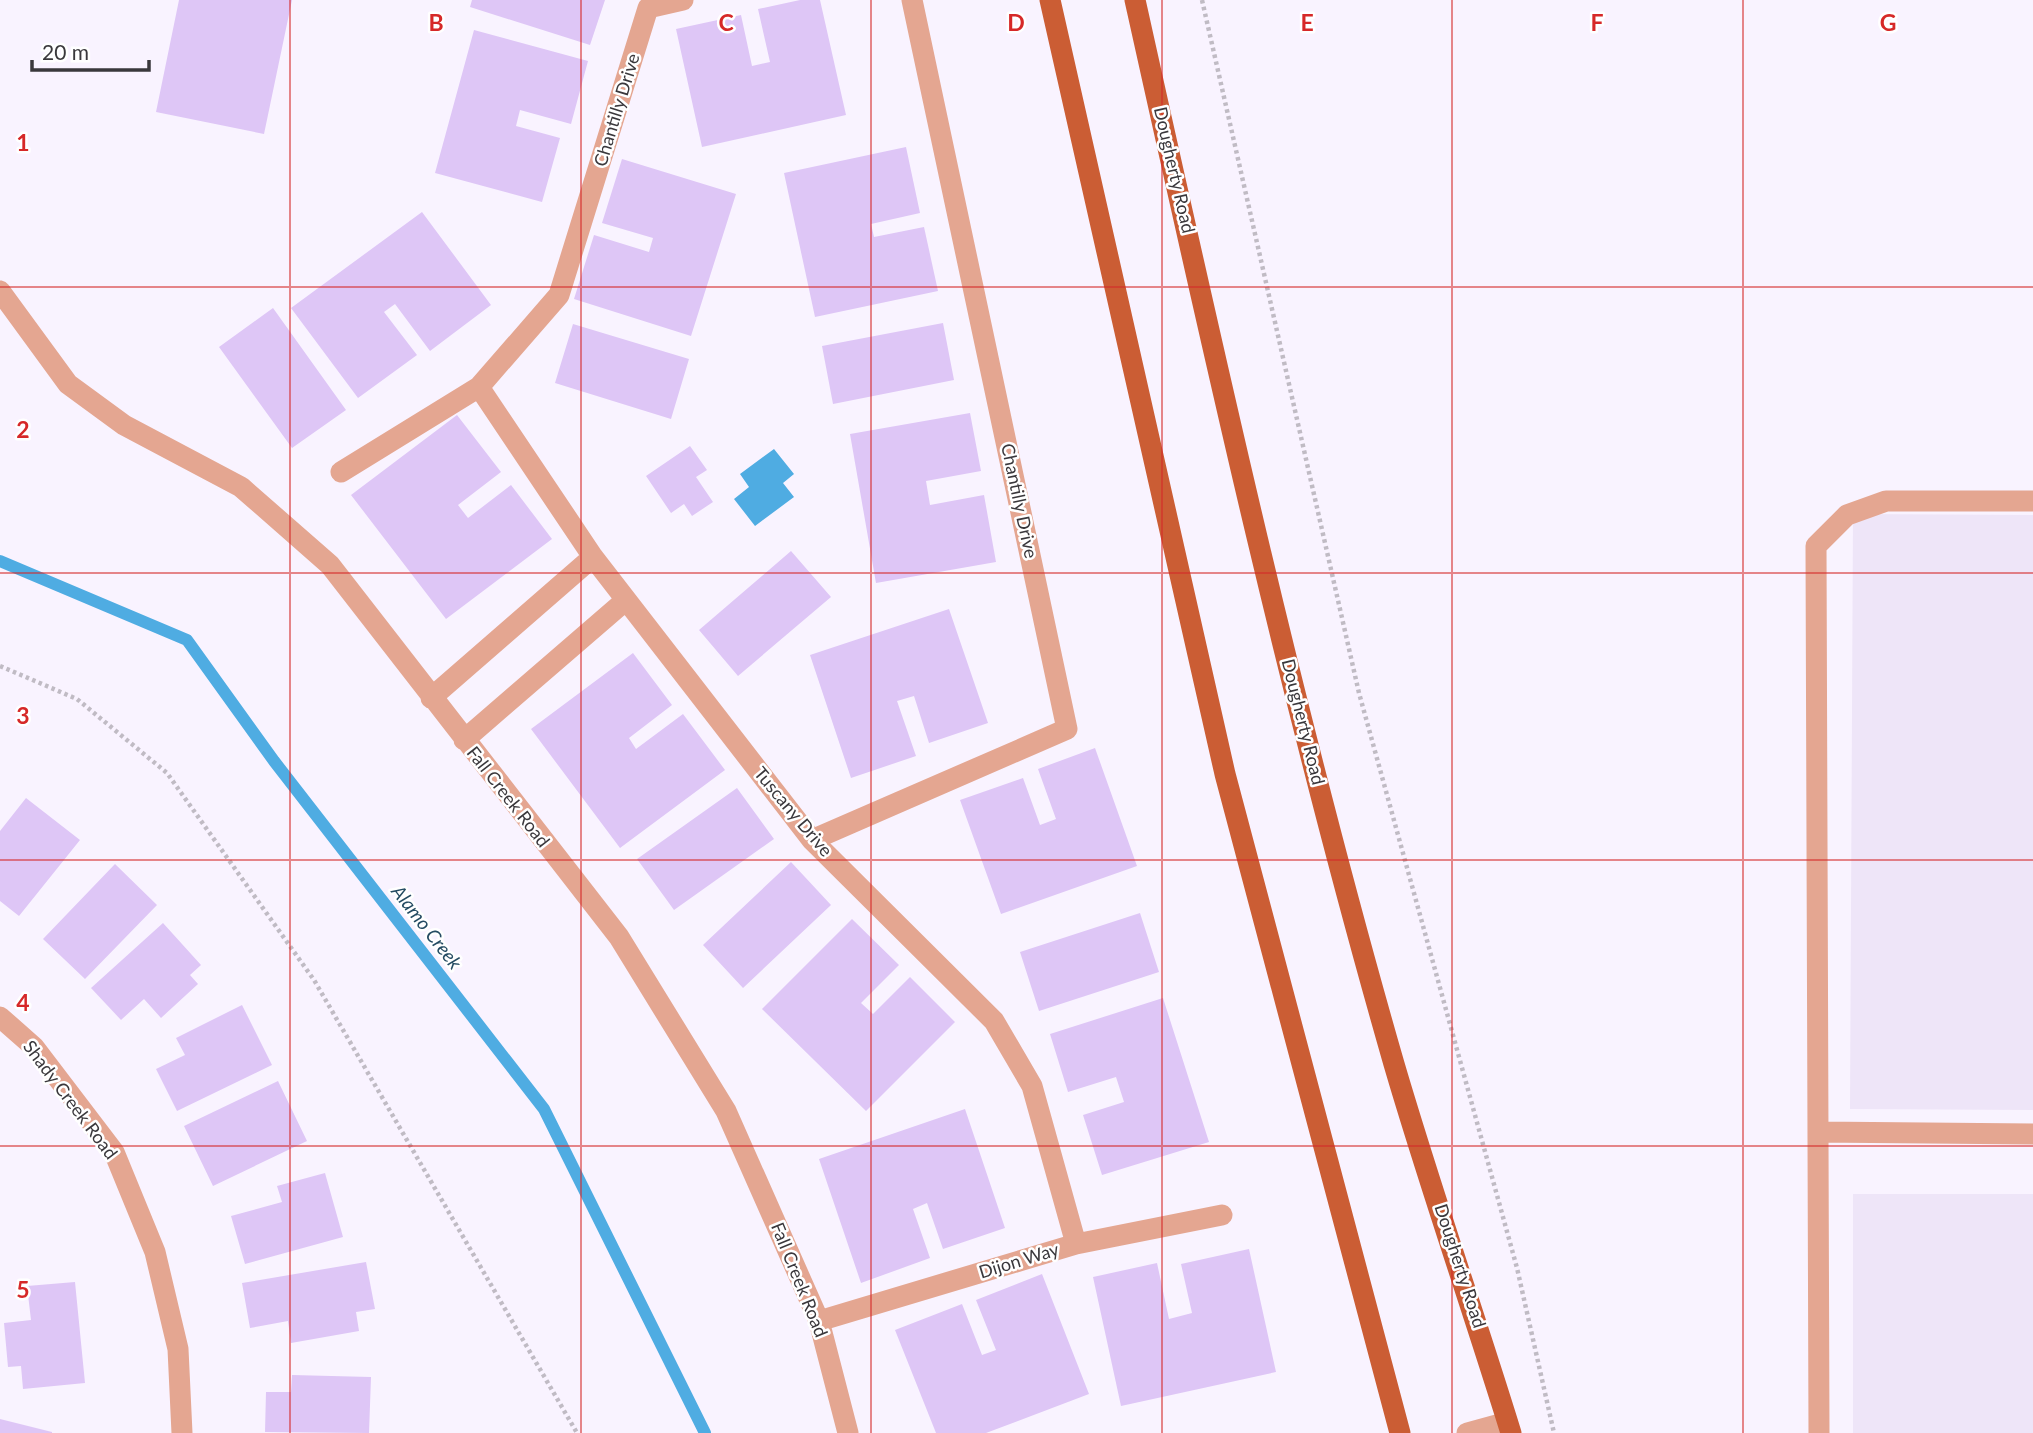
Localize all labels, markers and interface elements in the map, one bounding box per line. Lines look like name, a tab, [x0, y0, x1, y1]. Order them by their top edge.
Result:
text: B	[428, 8, 444, 36]
text: C	[718, 8, 734, 36]
text: D	[1007, 8, 1025, 36]
text: E	[1300, 8, 1314, 36]
text: F	[1590, 8, 1604, 36]
text: G	[1880, 8, 1896, 36]
scale bar	[32, 28, 149, 72]
text: 20 m	[42, 39, 89, 64]
street label: Chantilly Drive	[588, 51, 644, 169]
street label: Dougherty Road	[1150, 104, 1200, 235]
text: 1	[16, 128, 30, 156]
text: 2	[16, 415, 30, 443]
street label: Chantilly Drive	[997, 441, 1043, 560]
street label: Dougherty Road	[1278, 656, 1330, 787]
text: 3	[16, 701, 30, 729]
street label: Fall Creek Road	[463, 742, 555, 851]
street label: Tuscany Drive	[750, 762, 838, 861]
water label: Alamo Creek	[387, 879, 468, 974]
text: 4	[16, 988, 30, 1016]
street label: Shady Creek Road	[19, 1036, 123, 1163]
street label: Dougherty Road	[1431, 1201, 1491, 1330]
street label: Fall Creek Road	[767, 1219, 833, 1340]
street label: Dijon Way	[976, 1237, 1062, 1283]
text: 5	[16, 1275, 30, 1303]

